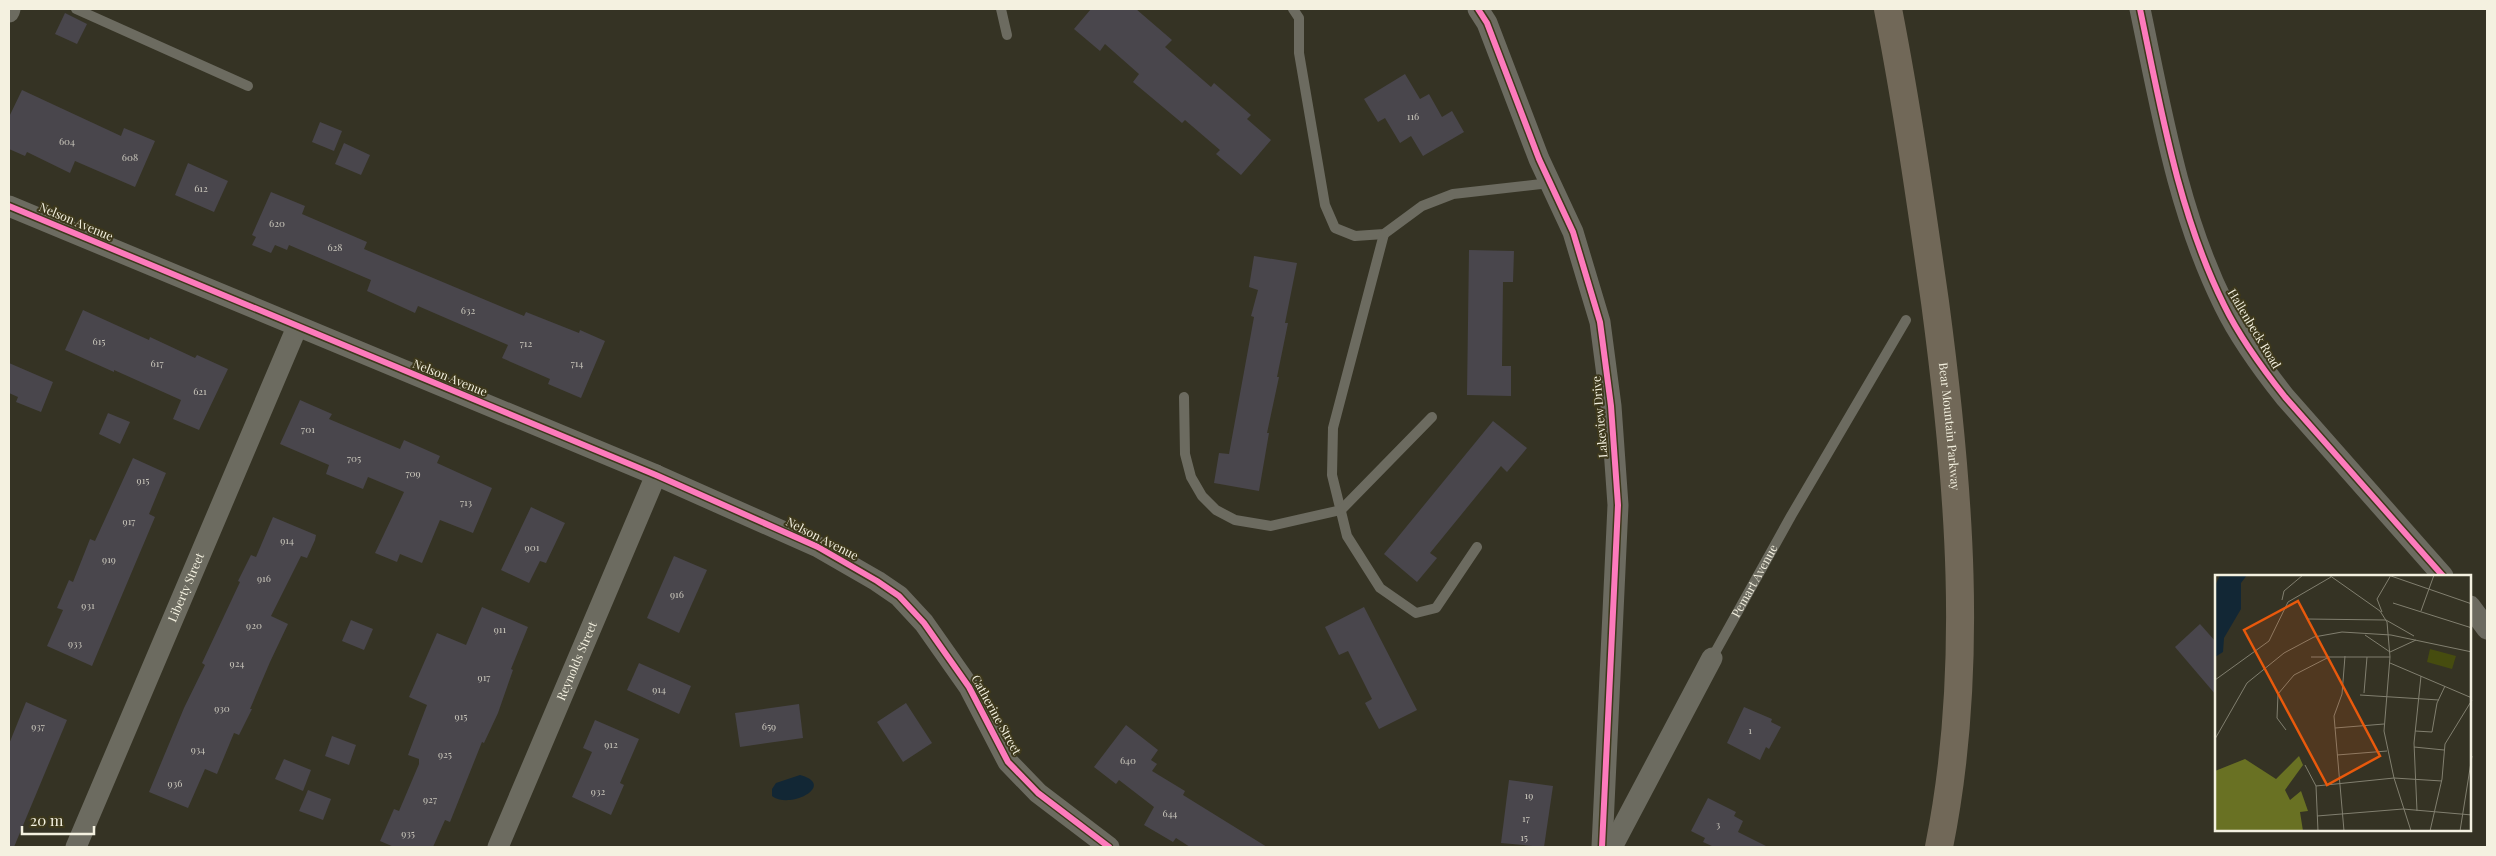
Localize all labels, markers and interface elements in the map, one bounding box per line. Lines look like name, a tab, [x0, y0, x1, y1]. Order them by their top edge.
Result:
house number: 116	[1407, 109, 1419, 123]
house number: 604	[59, 134, 75, 148]
house number: 608	[122, 150, 138, 164]
house number: 612	[194, 181, 208, 195]
street label: Nelson Avenue	[37, 198, 116, 244]
house number: 620	[269, 216, 285, 230]
house number: 628	[327, 240, 343, 254]
street label: Hallenbeck Road	[2225, 286, 2285, 371]
house number: 632	[461, 303, 475, 317]
house number: 615	[93, 334, 105, 348]
house number: 712	[520, 336, 532, 350]
street label: Nelson Avenue	[411, 355, 490, 399]
house number: 617	[151, 356, 163, 370]
house number: 714	[571, 356, 583, 370]
street label: Bear Mountain Parkway	[1936, 361, 1964, 491]
street label: Lakeview Drive	[1587, 376, 1611, 459]
house number: 621	[193, 384, 207, 398]
house number: 701	[301, 422, 315, 436]
house number: 705	[347, 451, 361, 465]
house number: 709	[405, 466, 421, 480]
house number: 915	[137, 473, 149, 487]
house number: 713	[460, 495, 473, 509]
street label: Nelson Avenue	[784, 513, 861, 563]
house number: 917	[123, 514, 135, 528]
house number: 914	[280, 533, 294, 547]
house number: 901	[525, 540, 540, 554]
street label: Pemart Avenue	[1727, 541, 1781, 620]
street label: Liberty Street	[164, 549, 208, 624]
house number: 919	[102, 552, 116, 566]
house number: 916	[257, 571, 271, 585]
inset map	[2215, 575, 2471, 831]
house number: 916	[670, 587, 684, 601]
house number: 931	[81, 598, 95, 612]
house number: 920	[246, 618, 262, 632]
street label: Reynolds Street	[552, 618, 600, 703]
house number: 911	[494, 622, 507, 636]
house number: 933	[68, 636, 83, 650]
house number: 924	[230, 656, 244, 670]
house number: 917	[478, 670, 490, 684]
street label: Catherine Street	[968, 672, 1026, 758]
house number: 914	[652, 682, 666, 696]
house number: 930	[214, 701, 230, 715]
house number: 915	[455, 709, 467, 723]
house number: 937	[31, 719, 45, 733]
house number: 659	[762, 719, 776, 733]
house number: 1	[1748, 723, 1752, 737]
house number: 912	[604, 737, 618, 751]
house number: 934	[191, 742, 205, 756]
house number: 925	[438, 747, 452, 761]
house number: 640	[1120, 753, 1136, 767]
house number: 936	[168, 776, 182, 790]
house number: 932	[591, 784, 605, 798]
house number: 19	[1525, 788, 1533, 802]
house number: 927	[423, 792, 437, 806]
scale bar	[22, 804, 95, 836]
house number: 644	[1162, 806, 1178, 820]
text: 20 m	[30, 810, 64, 830]
house number: 17	[1522, 811, 1530, 825]
house number: 3	[1716, 817, 1721, 831]
house number: 935	[401, 826, 415, 840]
house number: 15	[1520, 830, 1528, 844]

